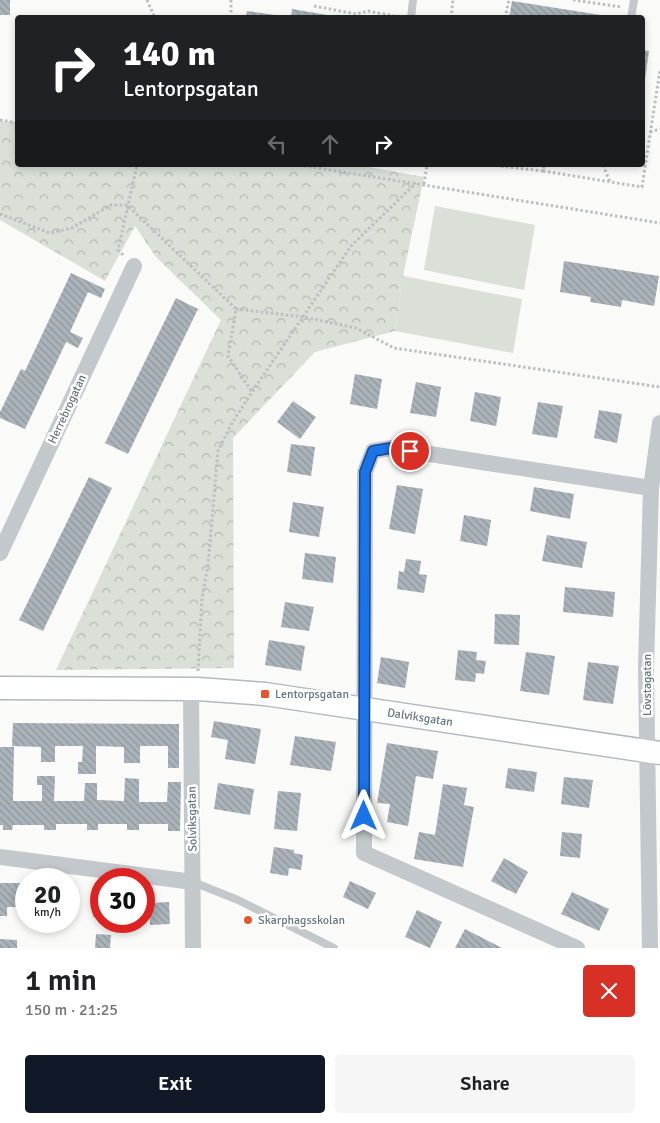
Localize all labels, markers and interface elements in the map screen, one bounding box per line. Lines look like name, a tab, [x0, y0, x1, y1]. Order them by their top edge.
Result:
text: 140 m	[123, 32, 216, 75]
icon: right	[40, 35, 105, 100]
text: Lentorpsgatan	[123, 75, 259, 102]
icon: left	[263, 130, 291, 158]
icon: ahead	[316, 130, 344, 158]
icon: right	[369, 130, 397, 158]
street label: Herrebrogatan	[45, 372, 90, 446]
pin	[389, 430, 431, 472]
icon: arrive	[396, 437, 424, 465]
street label: Lövstagatan	[640, 654, 655, 716]
place label: Lentorpsgatan	[275, 687, 349, 702]
marker: Lentorpsgatan	[259, 688, 271, 700]
street label: Dalviksgatan	[386, 705, 454, 730]
street label: Solviksgatan	[184, 786, 201, 852]
position arrow	[337, 789, 389, 841]
speed limit sign: 30	[90, 868, 155, 933]
text: 20	[34, 879, 61, 910]
text: km/h	[34, 905, 61, 920]
place label: Skarphagsskolan	[258, 913, 345, 928]
marker: Skarphagsskolan	[242, 914, 254, 926]
text: 1 min	[25, 962, 97, 999]
button: close	[583, 965, 635, 1017]
text: 150 m · 21:25	[25, 1000, 118, 1020]
button: Exit	[25, 1055, 325, 1113]
button: Share	[335, 1055, 635, 1113]

